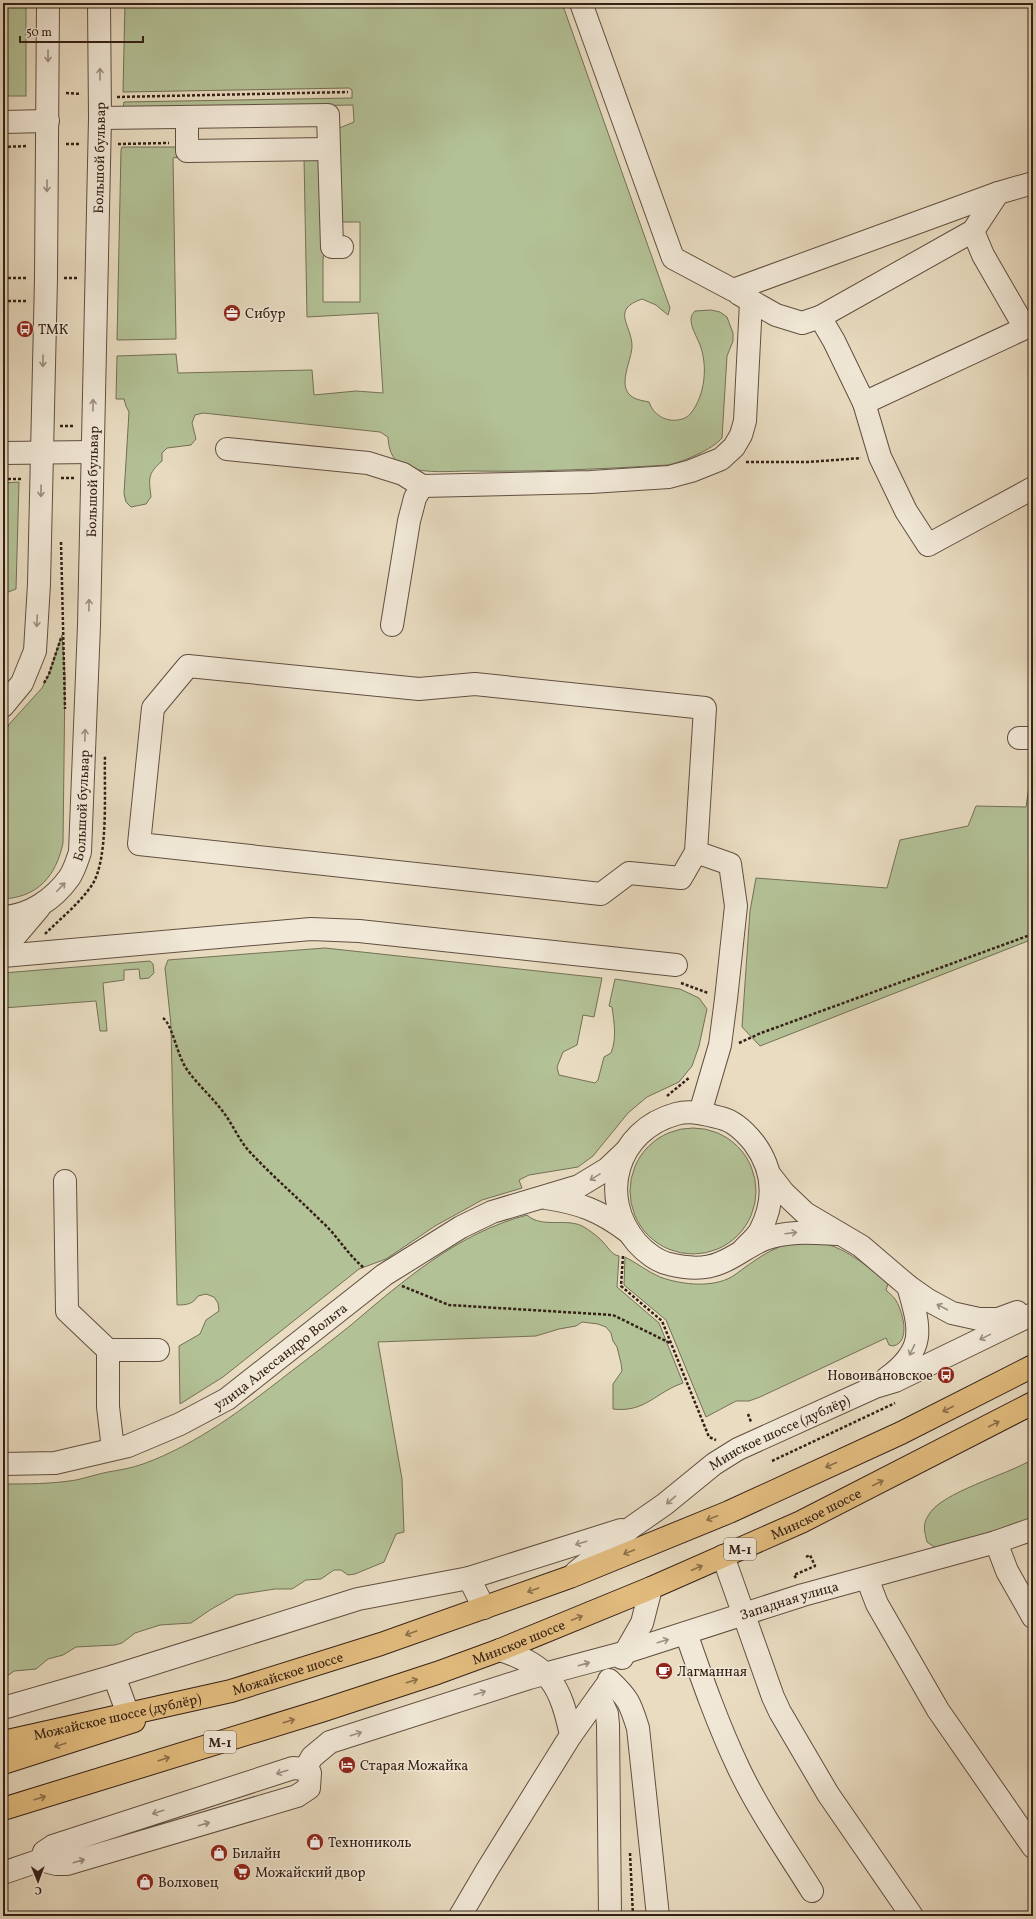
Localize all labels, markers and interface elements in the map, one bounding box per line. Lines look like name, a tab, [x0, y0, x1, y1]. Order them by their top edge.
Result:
scale bar	[20, 18, 143, 44]
text: 50 m	[26, 25, 52, 41]
one-way arrow	[44, 49, 52, 62]
one-way arrow	[96, 68, 104, 81]
street label: Большой бульвар	[90, 102, 111, 214]
one-way arrow	[43, 179, 51, 192]
office icon: Сибур	[222, 303, 242, 323]
place label: Сибур	[245, 305, 286, 324]
bus stop icon: ТМК	[15, 319, 35, 339]
place label: ТМК	[38, 321, 69, 340]
one-way arrow	[39, 354, 47, 367]
one-way arrow	[89, 399, 97, 412]
street label: Большой бульвар	[83, 426, 104, 538]
one-way arrow	[37, 484, 45, 497]
one-way arrow	[85, 599, 93, 612]
one-way arrow	[33, 614, 40, 627]
one-way arrow	[81, 729, 89, 742]
street label: Большой бульвар	[69, 749, 95, 864]
one-way arrow	[56, 882, 66, 892]
one-way arrow	[589, 1173, 601, 1181]
one-way arrow	[784, 1229, 797, 1237]
street label: улица Алессандро Вольта	[211, 1299, 352, 1415]
one-way arrow	[936, 1303, 948, 1311]
one-way arrow	[980, 1334, 992, 1341]
one-way arrow	[908, 1344, 915, 1356]
bus stop icon: Новоивановское	[936, 1365, 956, 1385]
place label: Новоивановское	[827, 1367, 933, 1386]
street label: Минское шоссе (дублёр)	[706, 1391, 854, 1476]
one-way arrow	[943, 1406, 955, 1413]
one-way arrow	[988, 1419, 1000, 1427]
one-way arrow	[825, 1462, 837, 1469]
one-way arrow	[872, 1479, 884, 1486]
street label: Минское шоссе	[768, 1484, 865, 1545]
one-way arrow	[666, 1495, 676, 1504]
one-way arrow	[707, 1515, 719, 1523]
road number: М-1	[724, 1538, 756, 1560]
one-way arrow	[575, 1540, 588, 1547]
one-way arrow	[624, 1549, 636, 1557]
one-way arrow	[691, 1563, 703, 1571]
street label: Западная улица	[738, 1578, 841, 1626]
one-way arrow	[527, 1587, 540, 1594]
one-way arrow	[571, 1614, 583, 1621]
street label: Минское шоссе	[470, 1616, 569, 1670]
one-way arrow	[405, 1630, 417, 1638]
one-way arrow	[656, 1636, 668, 1644]
street label: Можайское шоссе	[230, 1648, 346, 1701]
one-way arrow	[578, 1659, 591, 1667]
cafe icon: Лагманная	[654, 1661, 674, 1681]
place label: Лагманная	[677, 1663, 747, 1682]
one-way arrow	[406, 1677, 419, 1684]
one-way arrow	[473, 1689, 486, 1696]
street label: Можайское шоссе (дублёр)	[32, 1690, 203, 1746]
one-way arrow	[282, 1717, 295, 1724]
one-way arrow	[350, 1729, 362, 1737]
road number: М-1	[204, 1731, 236, 1753]
one-way arrow	[54, 1742, 67, 1749]
one-way arrow	[158, 1755, 171, 1762]
hotel icon: Старая Можайка	[337, 1755, 357, 1775]
place label: Старая Можайка	[360, 1757, 468, 1776]
one-way arrow	[276, 1769, 289, 1776]
one-way arrow	[34, 1794, 47, 1801]
one-way arrow	[152, 1809, 165, 1816]
one-way arrow	[197, 1820, 210, 1827]
shop icon: Технониколь	[305, 1832, 325, 1852]
place label: Технониколь	[328, 1834, 412, 1853]
shop icon: Билайн	[209, 1843, 229, 1863]
place label: Билайн	[232, 1845, 281, 1864]
one-way arrow	[72, 1857, 85, 1864]
north arrow	[18, 1861, 58, 1901]
supermarket icon: Можайский двор	[232, 1862, 252, 1882]
place label: Можайский двор	[255, 1864, 366, 1883]
shop icon: Волховец	[135, 1872, 155, 1892]
place label: Волховец	[158, 1874, 219, 1893]
text: С	[34, 1882, 42, 1897]

